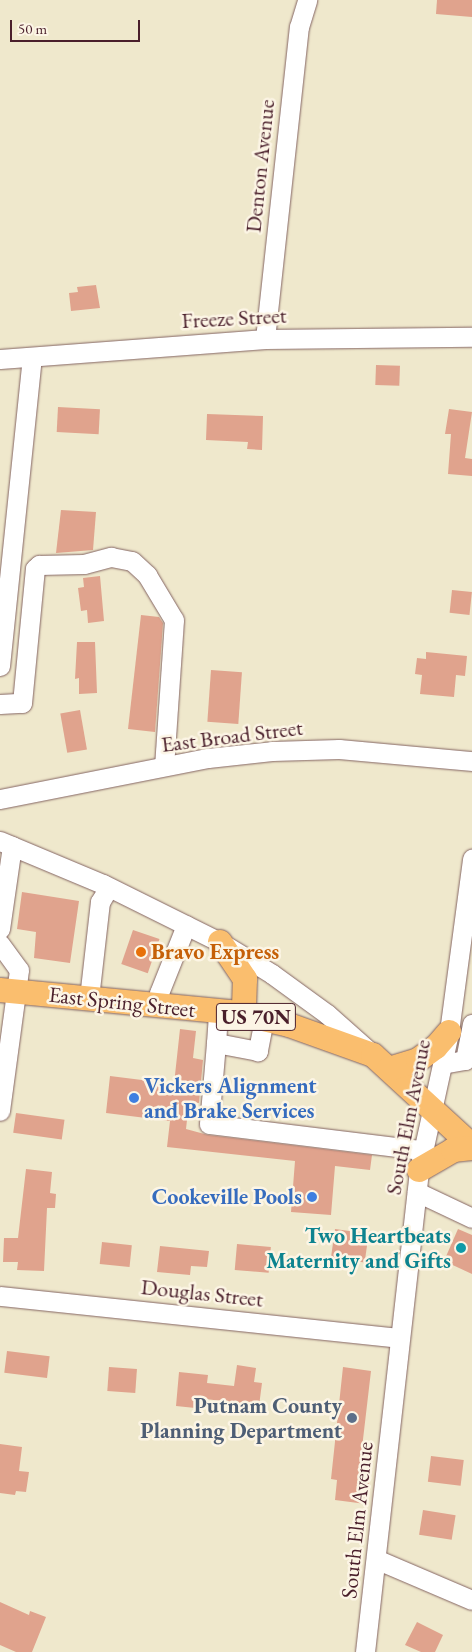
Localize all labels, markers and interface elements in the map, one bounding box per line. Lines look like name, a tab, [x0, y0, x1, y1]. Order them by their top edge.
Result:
scale bar	[12, 10, 142, 42]
text: 50 m	[18, 19, 47, 38]
street label: Denton Avenue	[240, 98, 280, 234]
street label: Freeze Street	[181, 302, 287, 334]
street label: East Broad Street	[160, 714, 304, 758]
place label: Bravo Express	[151, 939, 279, 965]
marker: Bravo Express	[135, 946, 147, 958]
street label: East Spring Street	[47, 981, 197, 1023]
road number: US 70N	[215, 999, 297, 1036]
street label: South Elm Avenue	[380, 1037, 436, 1197]
place label: Vickers Alignment and Brake Services	[144, 1072, 317, 1124]
marker: Vickers Alignment and Brake Services	[128, 1092, 140, 1104]
place label: Cookeville Pools	[152, 1184, 302, 1210]
marker: Cookeville Pools	[306, 1191, 318, 1203]
place label: Two Heartbeats Maternity and Gifts	[266, 1222, 451, 1274]
marker: Two Heartbeats Maternity and Gifts	[455, 1242, 467, 1254]
street label: Douglas Street	[140, 1273, 264, 1313]
place label: Putnam County Planning Department	[140, 1392, 342, 1444]
marker: Putnam County Planning Department	[346, 1412, 358, 1424]
street label: South Elm Avenue	[336, 1440, 378, 1600]

